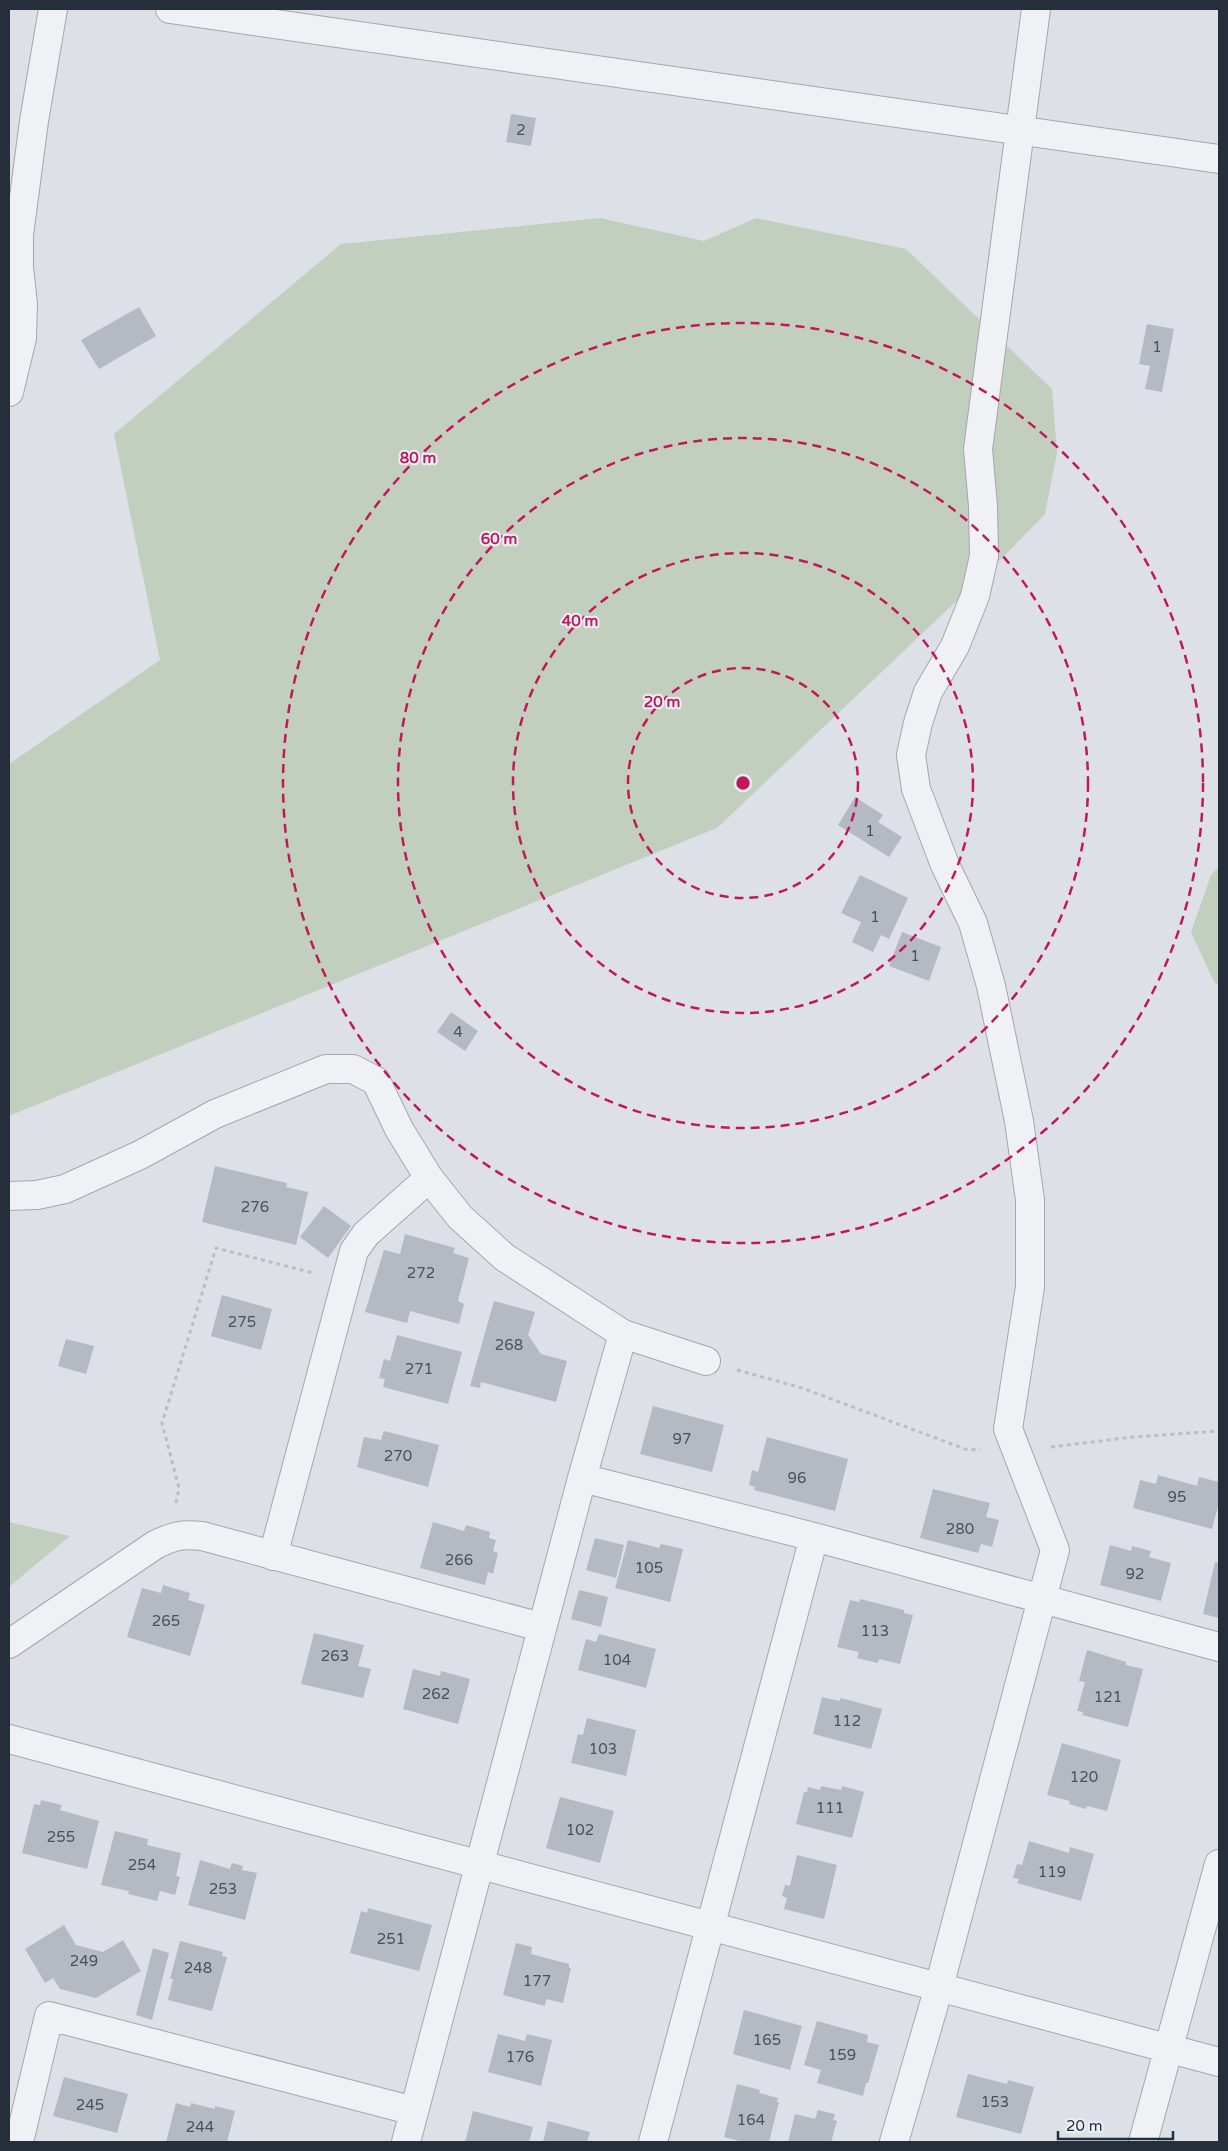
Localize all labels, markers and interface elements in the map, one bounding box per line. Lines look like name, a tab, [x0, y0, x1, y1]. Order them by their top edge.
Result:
house number: 2	[516, 121, 526, 139]
house number: 1	[1152, 338, 1162, 356]
text: 80 m	[400, 449, 436, 467]
text: 60 m	[481, 530, 517, 548]
text: 40 m	[562, 612, 598, 630]
text: 20 m	[644, 693, 680, 711]
centre of rings	[734, 774, 752, 792]
house number: 1	[865, 822, 875, 840]
house number: 1	[870, 908, 880, 926]
house number: 1	[910, 947, 920, 965]
house number: 4	[453, 1023, 463, 1041]
house number: 276	[241, 1198, 269, 1216]
house number: 272	[407, 1264, 435, 1282]
house number: 275	[228, 1313, 256, 1331]
house number: 268	[495, 1336, 523, 1354]
house number: 271	[405, 1360, 433, 1378]
house number: 97	[673, 1430, 691, 1448]
house number: 270	[384, 1447, 412, 1465]
house number: 96	[788, 1469, 806, 1487]
house number: 95	[1168, 1488, 1186, 1506]
house number: 280	[946, 1520, 974, 1538]
house number: 266	[445, 1551, 473, 1569]
house number: 105	[635, 1559, 663, 1577]
house number: 92	[1126, 1565, 1144, 1583]
house number: 265	[152, 1612, 180, 1630]
house number: 113	[861, 1622, 889, 1640]
house number: 263	[321, 1647, 349, 1665]
house number: 104	[603, 1651, 631, 1669]
house number: 262	[422, 1685, 450, 1703]
house number: 121	[1094, 1688, 1122, 1706]
house number: 112	[833, 1712, 861, 1730]
house number: 103	[589, 1740, 617, 1758]
house number: 120	[1070, 1768, 1098, 1786]
house number: 111	[816, 1799, 844, 1817]
house number: 102	[566, 1821, 594, 1839]
house number: 255	[47, 1828, 75, 1846]
house number: 254	[128, 1856, 156, 1874]
house number: 119	[1038, 1863, 1066, 1881]
house number: 253	[209, 1880, 237, 1898]
house number: 251	[377, 1930, 405, 1948]
house number: 249	[70, 1952, 98, 1970]
house number: 248	[184, 1959, 212, 1977]
house number: 177	[523, 1972, 551, 1990]
house number: 165	[753, 2031, 781, 2049]
house number: 159	[828, 2046, 856, 2064]
house number: 176	[506, 2048, 534, 2066]
house number: 153	[981, 2093, 1009, 2111]
house number: 245	[76, 2096, 104, 2114]
scale bar	[1058, 2108, 1173, 2140]
house number: 164	[737, 2111, 765, 2129]
text: 20 m	[1066, 2117, 1103, 2135]
house number: 244	[186, 2118, 214, 2136]

